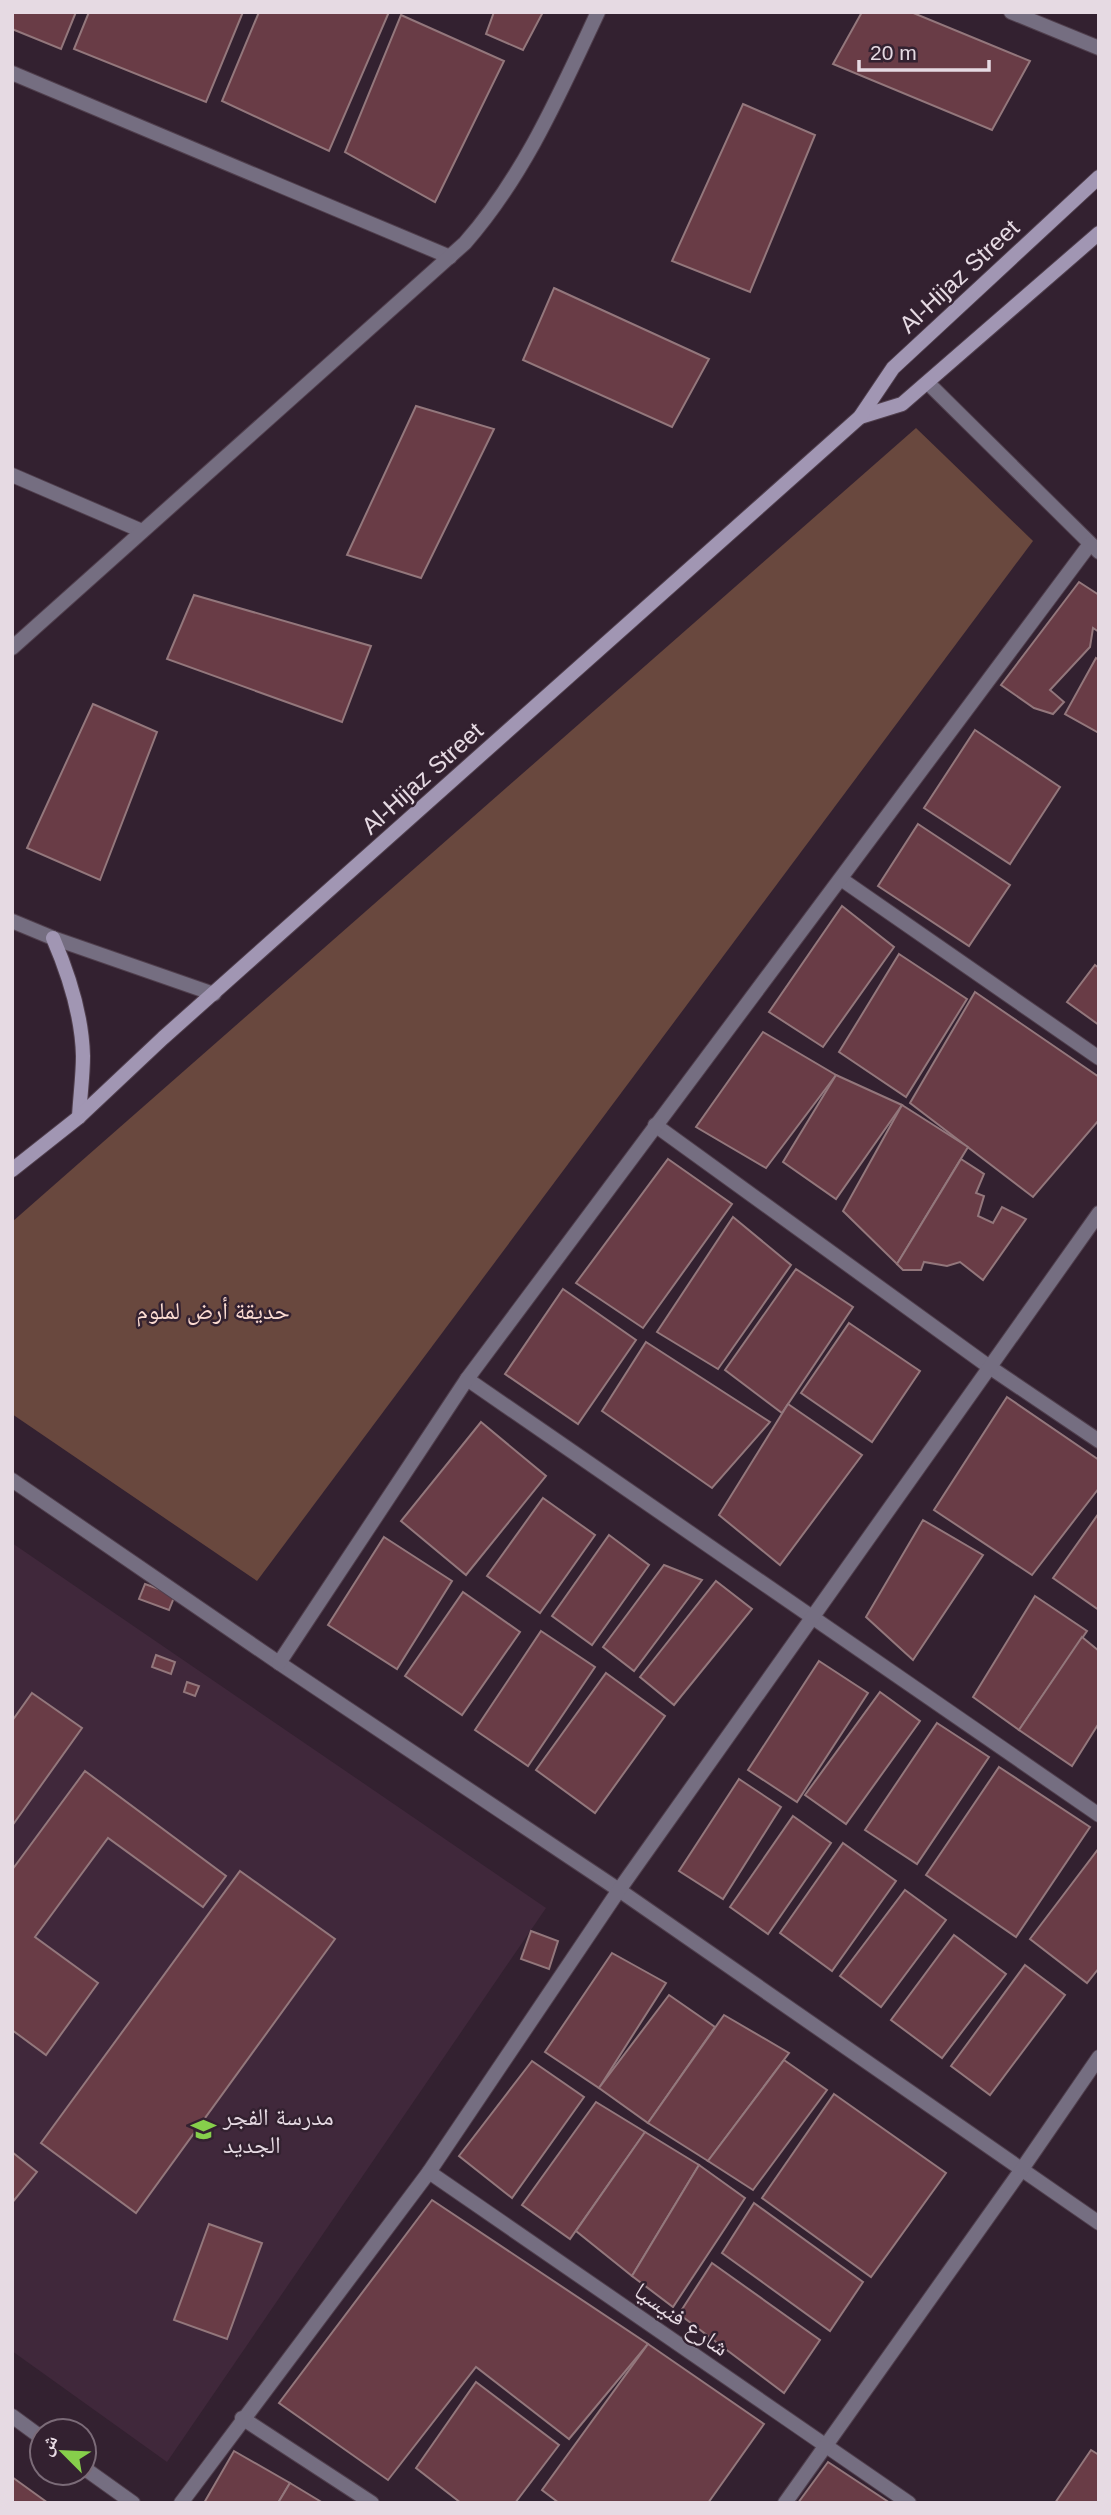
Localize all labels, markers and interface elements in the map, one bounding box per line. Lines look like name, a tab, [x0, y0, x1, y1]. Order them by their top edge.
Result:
scale bar	[859, 28, 988, 72]
text: 20 m	[870, 41, 917, 64]
street label: Al-Hijaz Street	[894, 214, 1025, 338]
street label: Al-Hijaz Street	[356, 716, 488, 839]
park label: حديقة أرض لملوم	[136, 1297, 290, 1327]
place label: مدرسة الفجر الجديد	[222, 2103, 334, 2158]
school or university icon: مدرسة الفجر الجديد	[189, 2116, 217, 2144]
street label: شارع فنيسيا	[629, 2277, 734, 2363]
north arrow	[28, 2417, 98, 2487]
text: ش	[34, 2432, 63, 2459]

